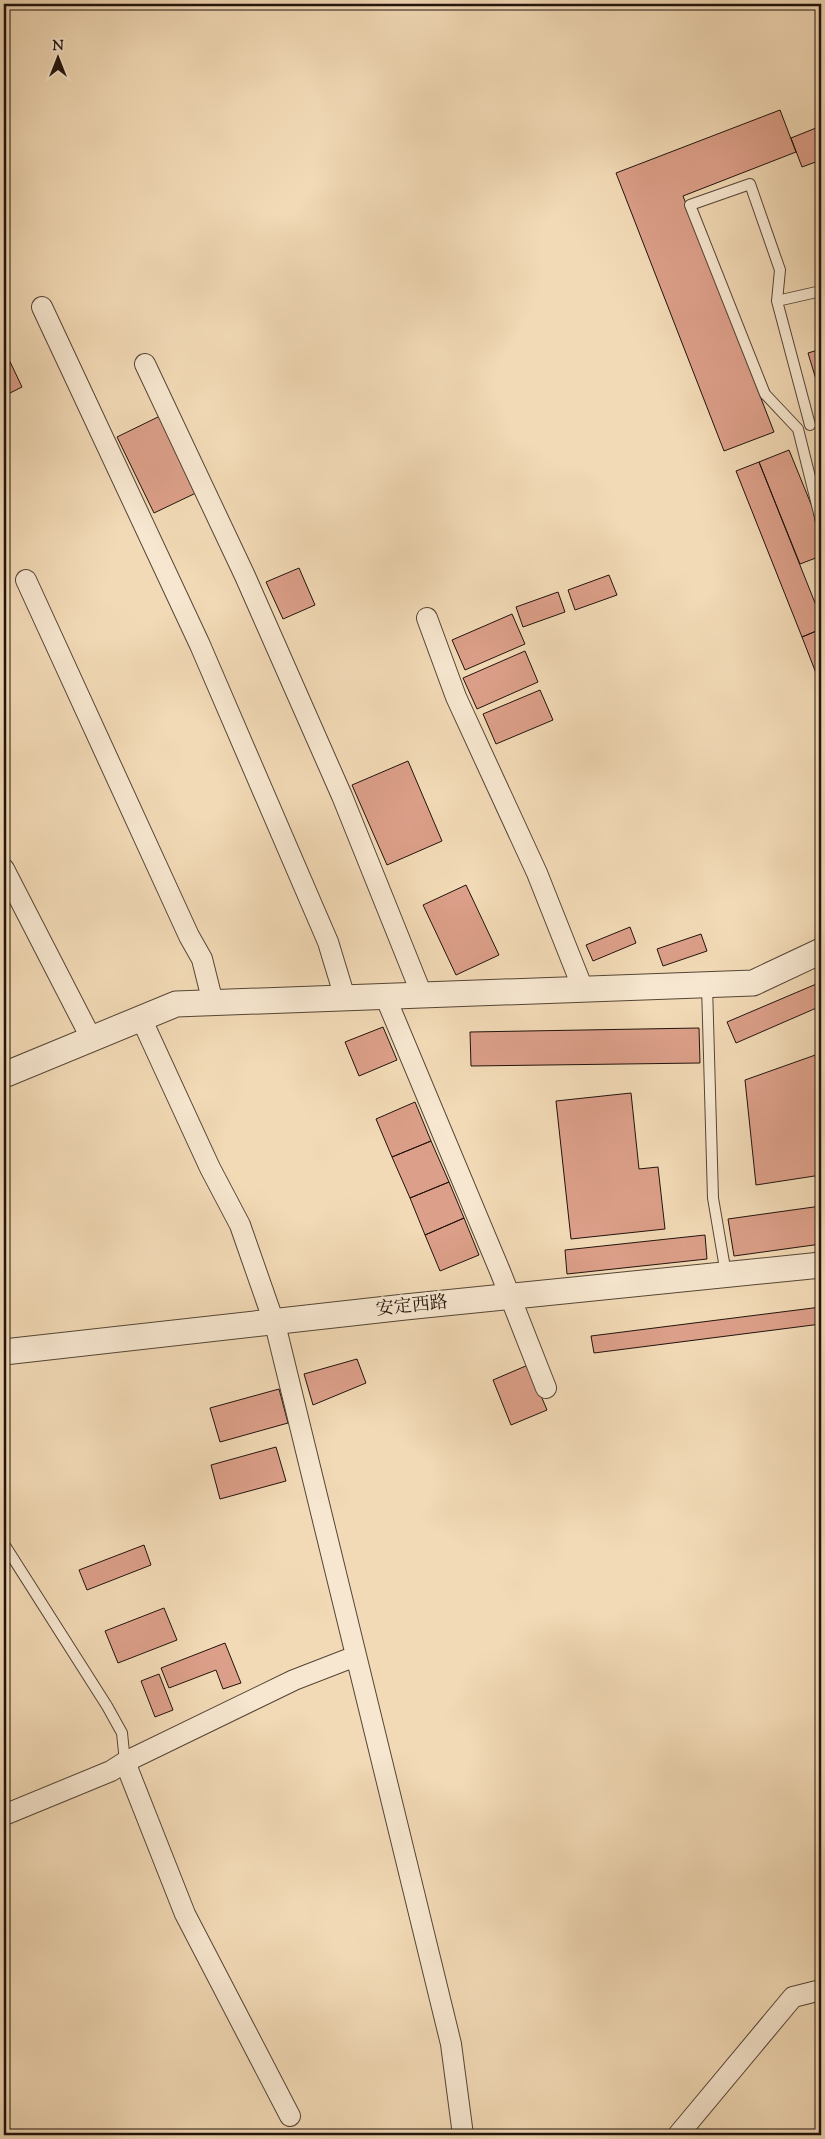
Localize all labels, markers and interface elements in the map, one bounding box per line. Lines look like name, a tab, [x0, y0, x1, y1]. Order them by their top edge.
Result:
north arrow	[32, 32, 82, 82]
text: N	[52, 37, 64, 57]
street label: 安定西路	[375, 1290, 449, 1324]

